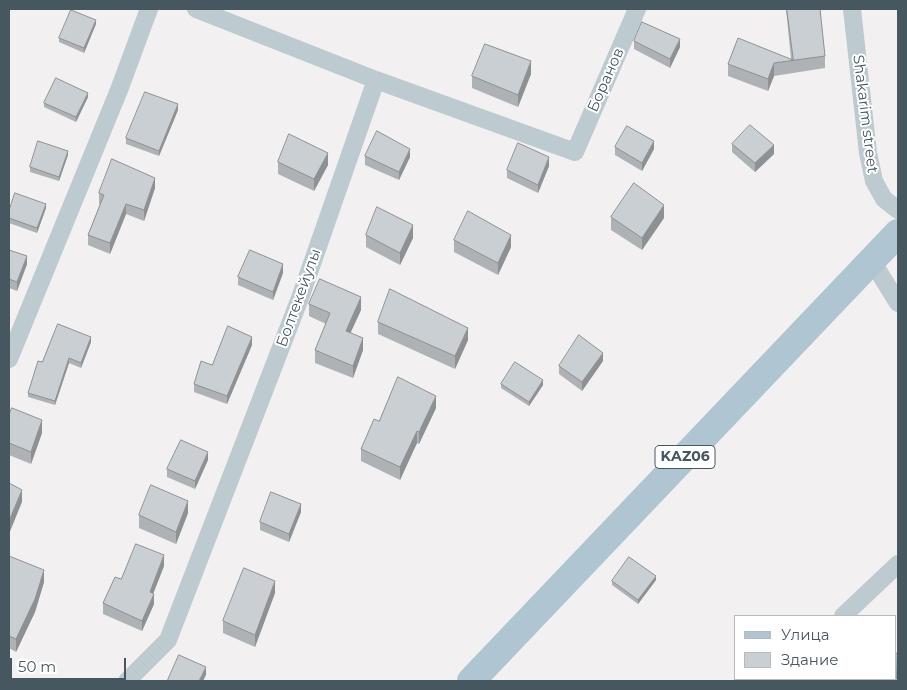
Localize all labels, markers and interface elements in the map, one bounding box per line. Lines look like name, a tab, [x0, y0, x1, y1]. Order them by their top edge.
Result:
street label: Боранов	[584, 45, 628, 115]
street label: Shakarim street	[849, 54, 881, 174]
street label: Болтекейулы	[273, 246, 325, 350]
road number: KАZ06	[655, 446, 715, 468]
legend	[734, 615, 897, 680]
text: Улица	[781, 625, 829, 644]
scale bar	[12, 648, 129, 680]
text: Здание	[781, 650, 839, 669]
text: 50 m	[18, 657, 56, 676]

